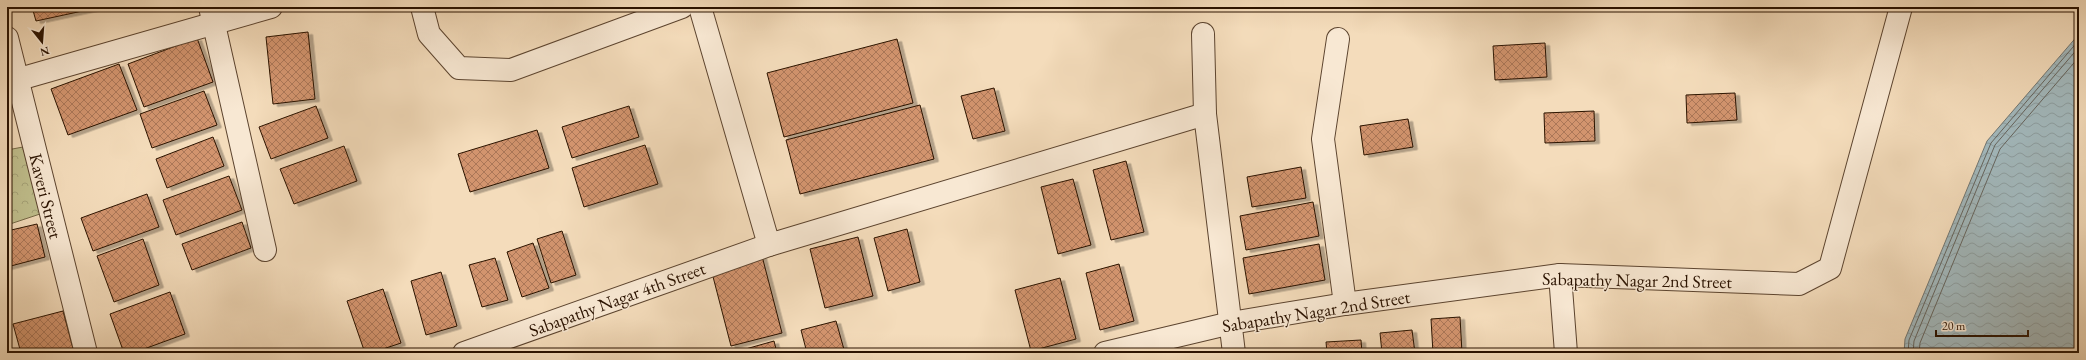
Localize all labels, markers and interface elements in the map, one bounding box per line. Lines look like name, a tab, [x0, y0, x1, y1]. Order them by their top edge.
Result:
north arrow	[22, 22, 62, 62]
text: N	[39, 44, 51, 60]
street label: Kaveri Street	[24, 151, 68, 241]
street label: Sabapathy Nagar 4th Street	[526, 256, 709, 342]
street label: Sabapathy Nagar 2nd Street	[1542, 267, 1733, 293]
street label: Sabapathy Nagar 2nd Street	[1220, 285, 1412, 337]
scale bar	[1936, 312, 2028, 338]
text: 20 m	[1942, 318, 1966, 334]

